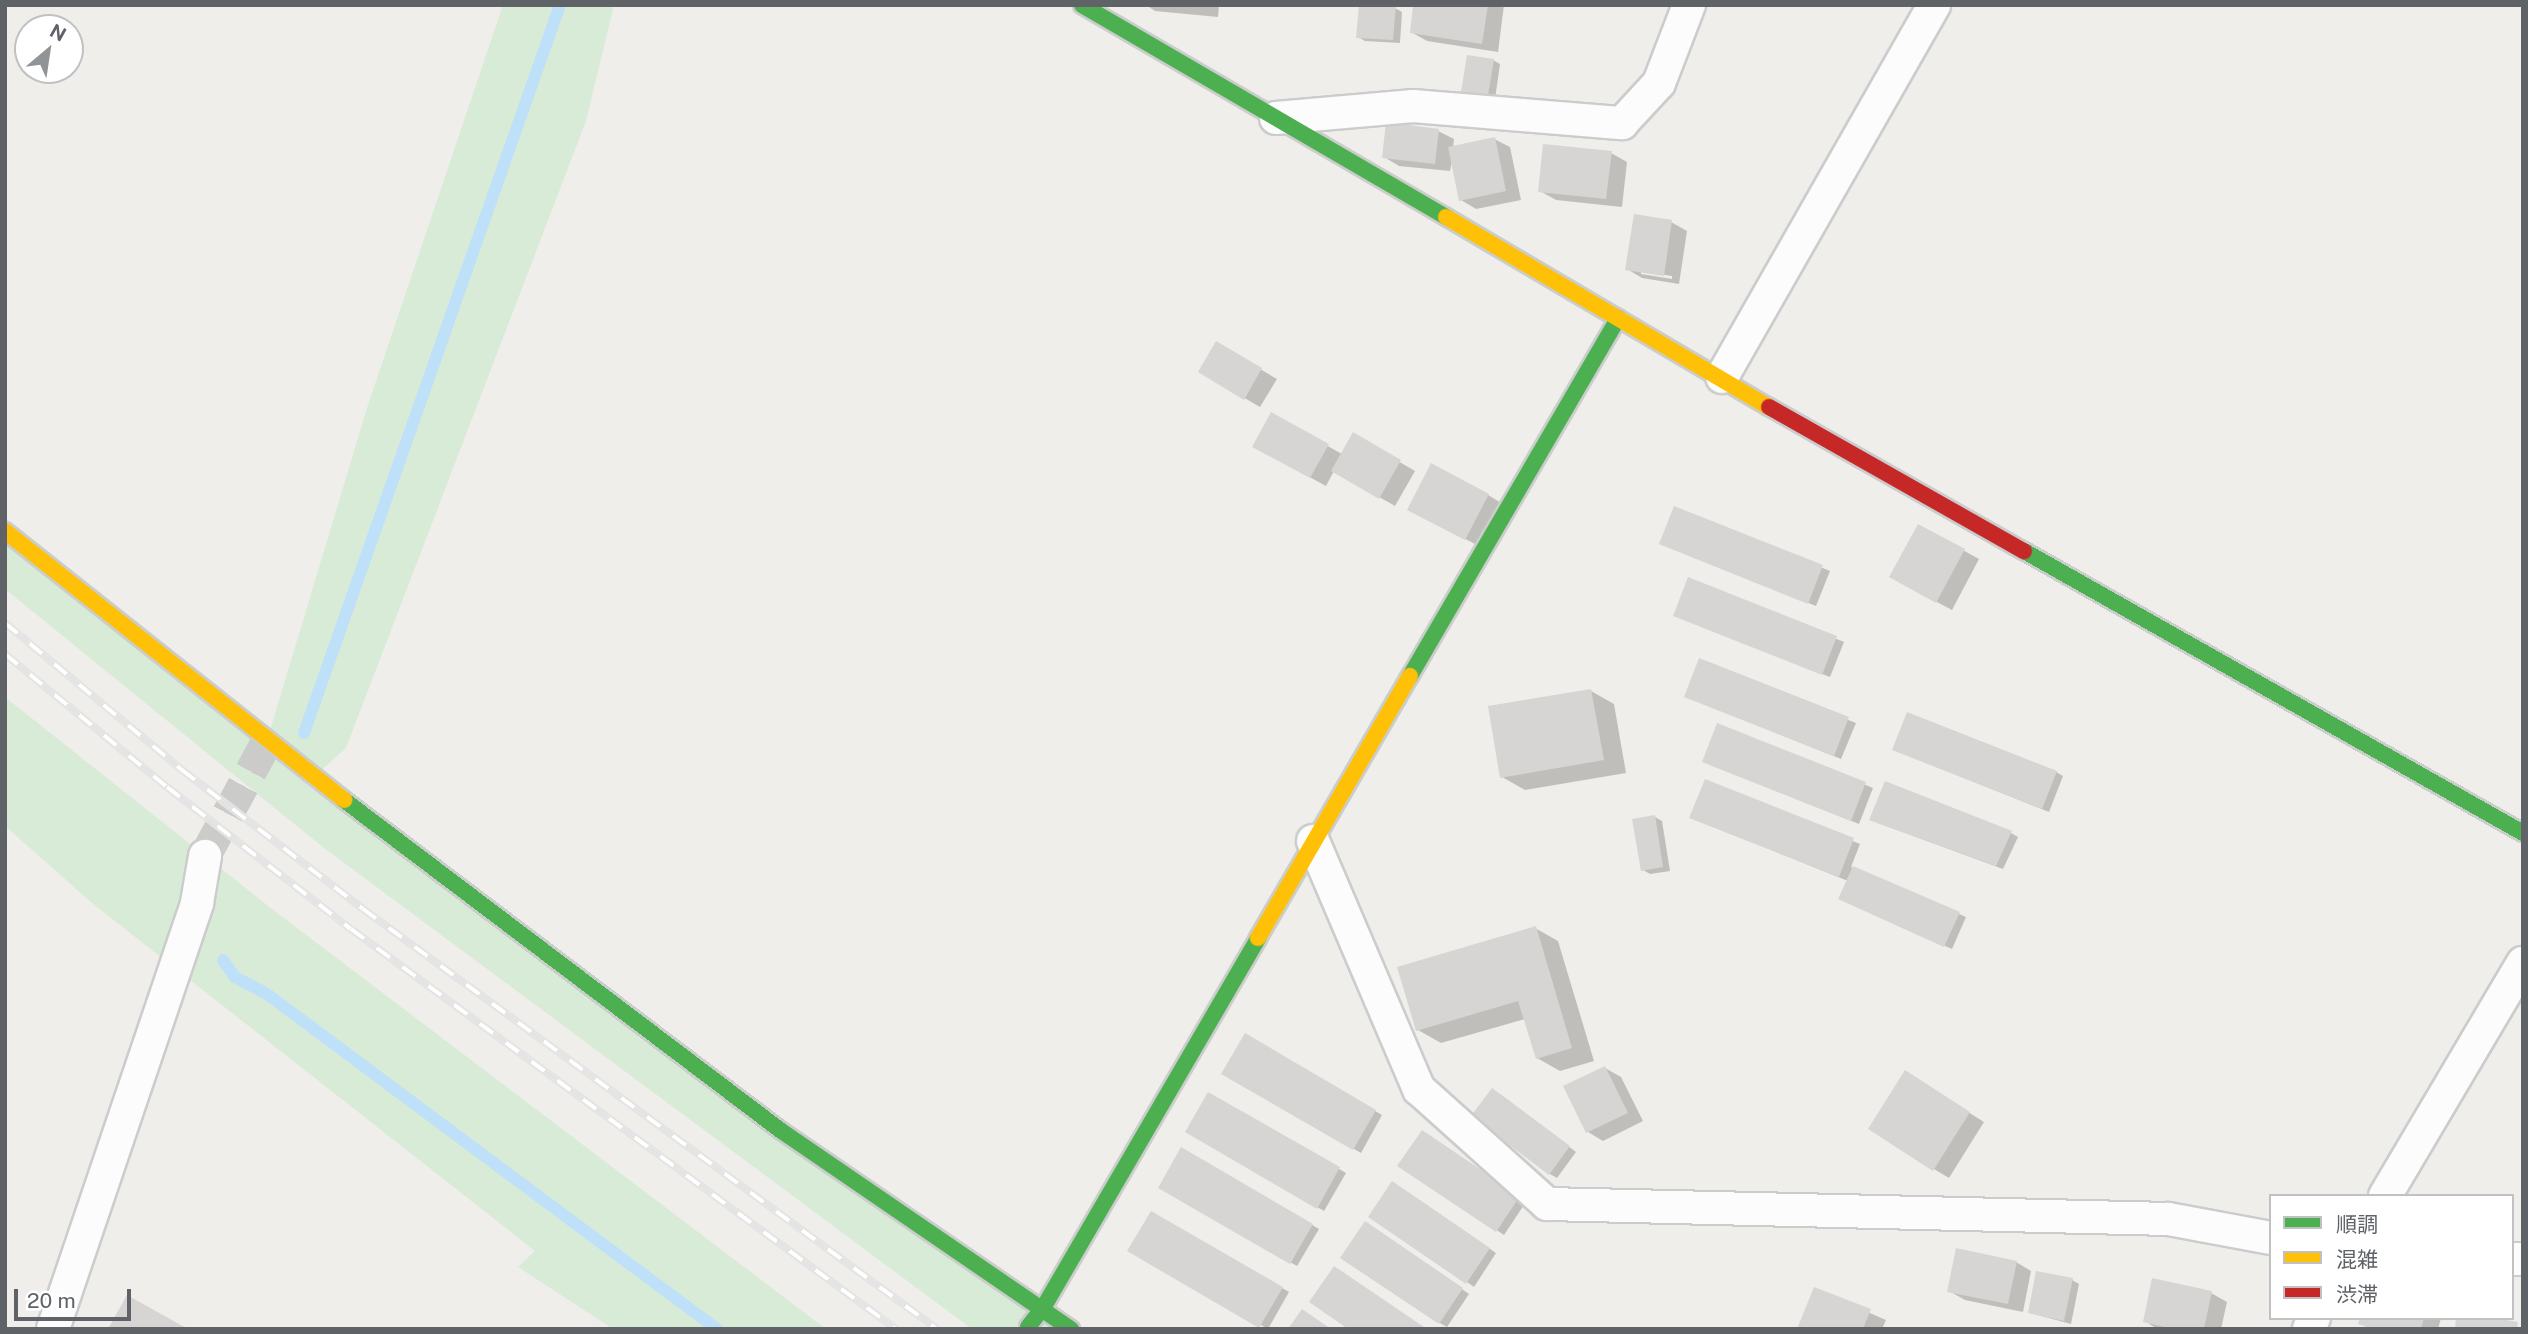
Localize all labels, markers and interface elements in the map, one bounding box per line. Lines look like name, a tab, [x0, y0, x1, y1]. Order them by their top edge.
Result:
north arrow	[14, 14, 84, 84]
text: N	[46, 19, 70, 46]
legend	[2269, 1194, 2514, 1320]
text: 順調	[2336, 1212, 2378, 1237]
text: 混雑	[2336, 1247, 2378, 1272]
scale bar	[18, 1274, 135, 1318]
text: 渋滞	[2336, 1282, 2378, 1307]
text: 20 m	[27, 1288, 76, 1313]

